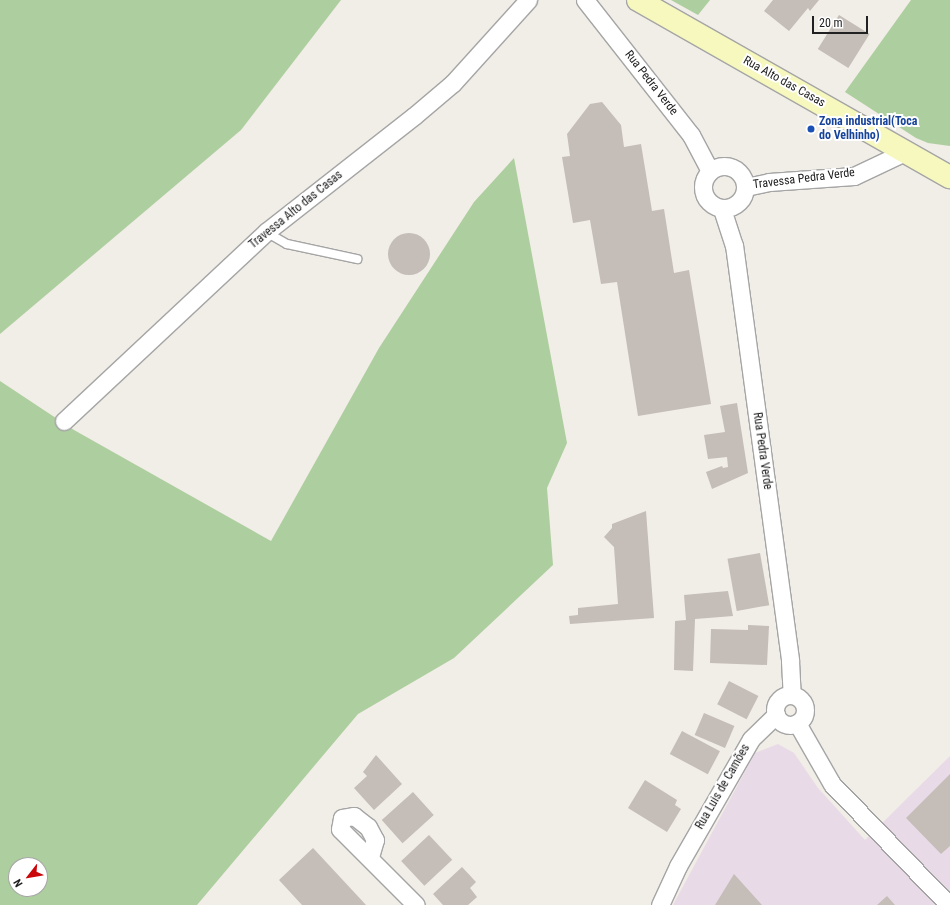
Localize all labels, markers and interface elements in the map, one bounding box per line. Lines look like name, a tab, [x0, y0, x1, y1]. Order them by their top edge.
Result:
scale bar	[814, 8, 870, 34]
text: 20 m	[819, 16, 843, 30]
street label: Rua Pedra Verde	[621, 48, 681, 118]
street label: Rua Alto das Casas	[740, 53, 828, 111]
place label: Zona industrial(Toca do Velhinho)	[819, 115, 917, 143]
marker: Zona industrial(Toca do Velhinho)	[806, 124, 816, 134]
street label: Travessa Pedra Verde	[752, 166, 856, 192]
street label: Travessa Alto das Casas	[246, 168, 346, 252]
street label: Rua Pedra Verde	[749, 411, 775, 491]
street label: Rua Luis de Camões	[693, 742, 753, 832]
north arrow	[8, 857, 48, 897]
text: N	[11, 877, 25, 889]

